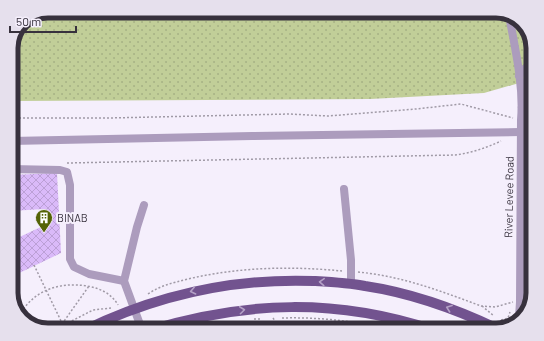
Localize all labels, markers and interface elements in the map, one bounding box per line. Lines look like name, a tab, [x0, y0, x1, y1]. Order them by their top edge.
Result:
scale bar	[10, 8, 76, 34]
text: 50 m	[16, 14, 41, 28]
street label: River Levee Road	[501, 156, 516, 238]
building icon: BINAB	[34, 208, 54, 233]
place label: BINAB	[57, 211, 88, 224]
one-way arrow	[319, 278, 325, 286]
one-way arrow	[190, 287, 196, 295]
one-way arrow	[446, 305, 453, 313]
one-way arrow	[239, 306, 245, 315]

